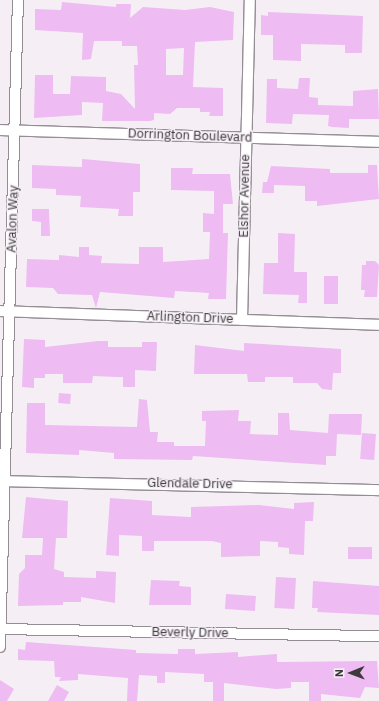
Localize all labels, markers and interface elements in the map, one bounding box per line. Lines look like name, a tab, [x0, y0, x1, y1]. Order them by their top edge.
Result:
street label: Dorrington Boulevard	[128, 126, 252, 146]
street label: Elshor Avenue	[236, 154, 254, 238]
street label: Avalon Way	[4, 185, 22, 253]
street label: Arlington Drive	[146, 309, 234, 327]
street label: Glendale Drive	[147, 475, 233, 493]
street label: Beverly Drive	[151, 625, 229, 641]
north arrow	[331, 653, 371, 693]
text: N	[332, 669, 346, 677]

